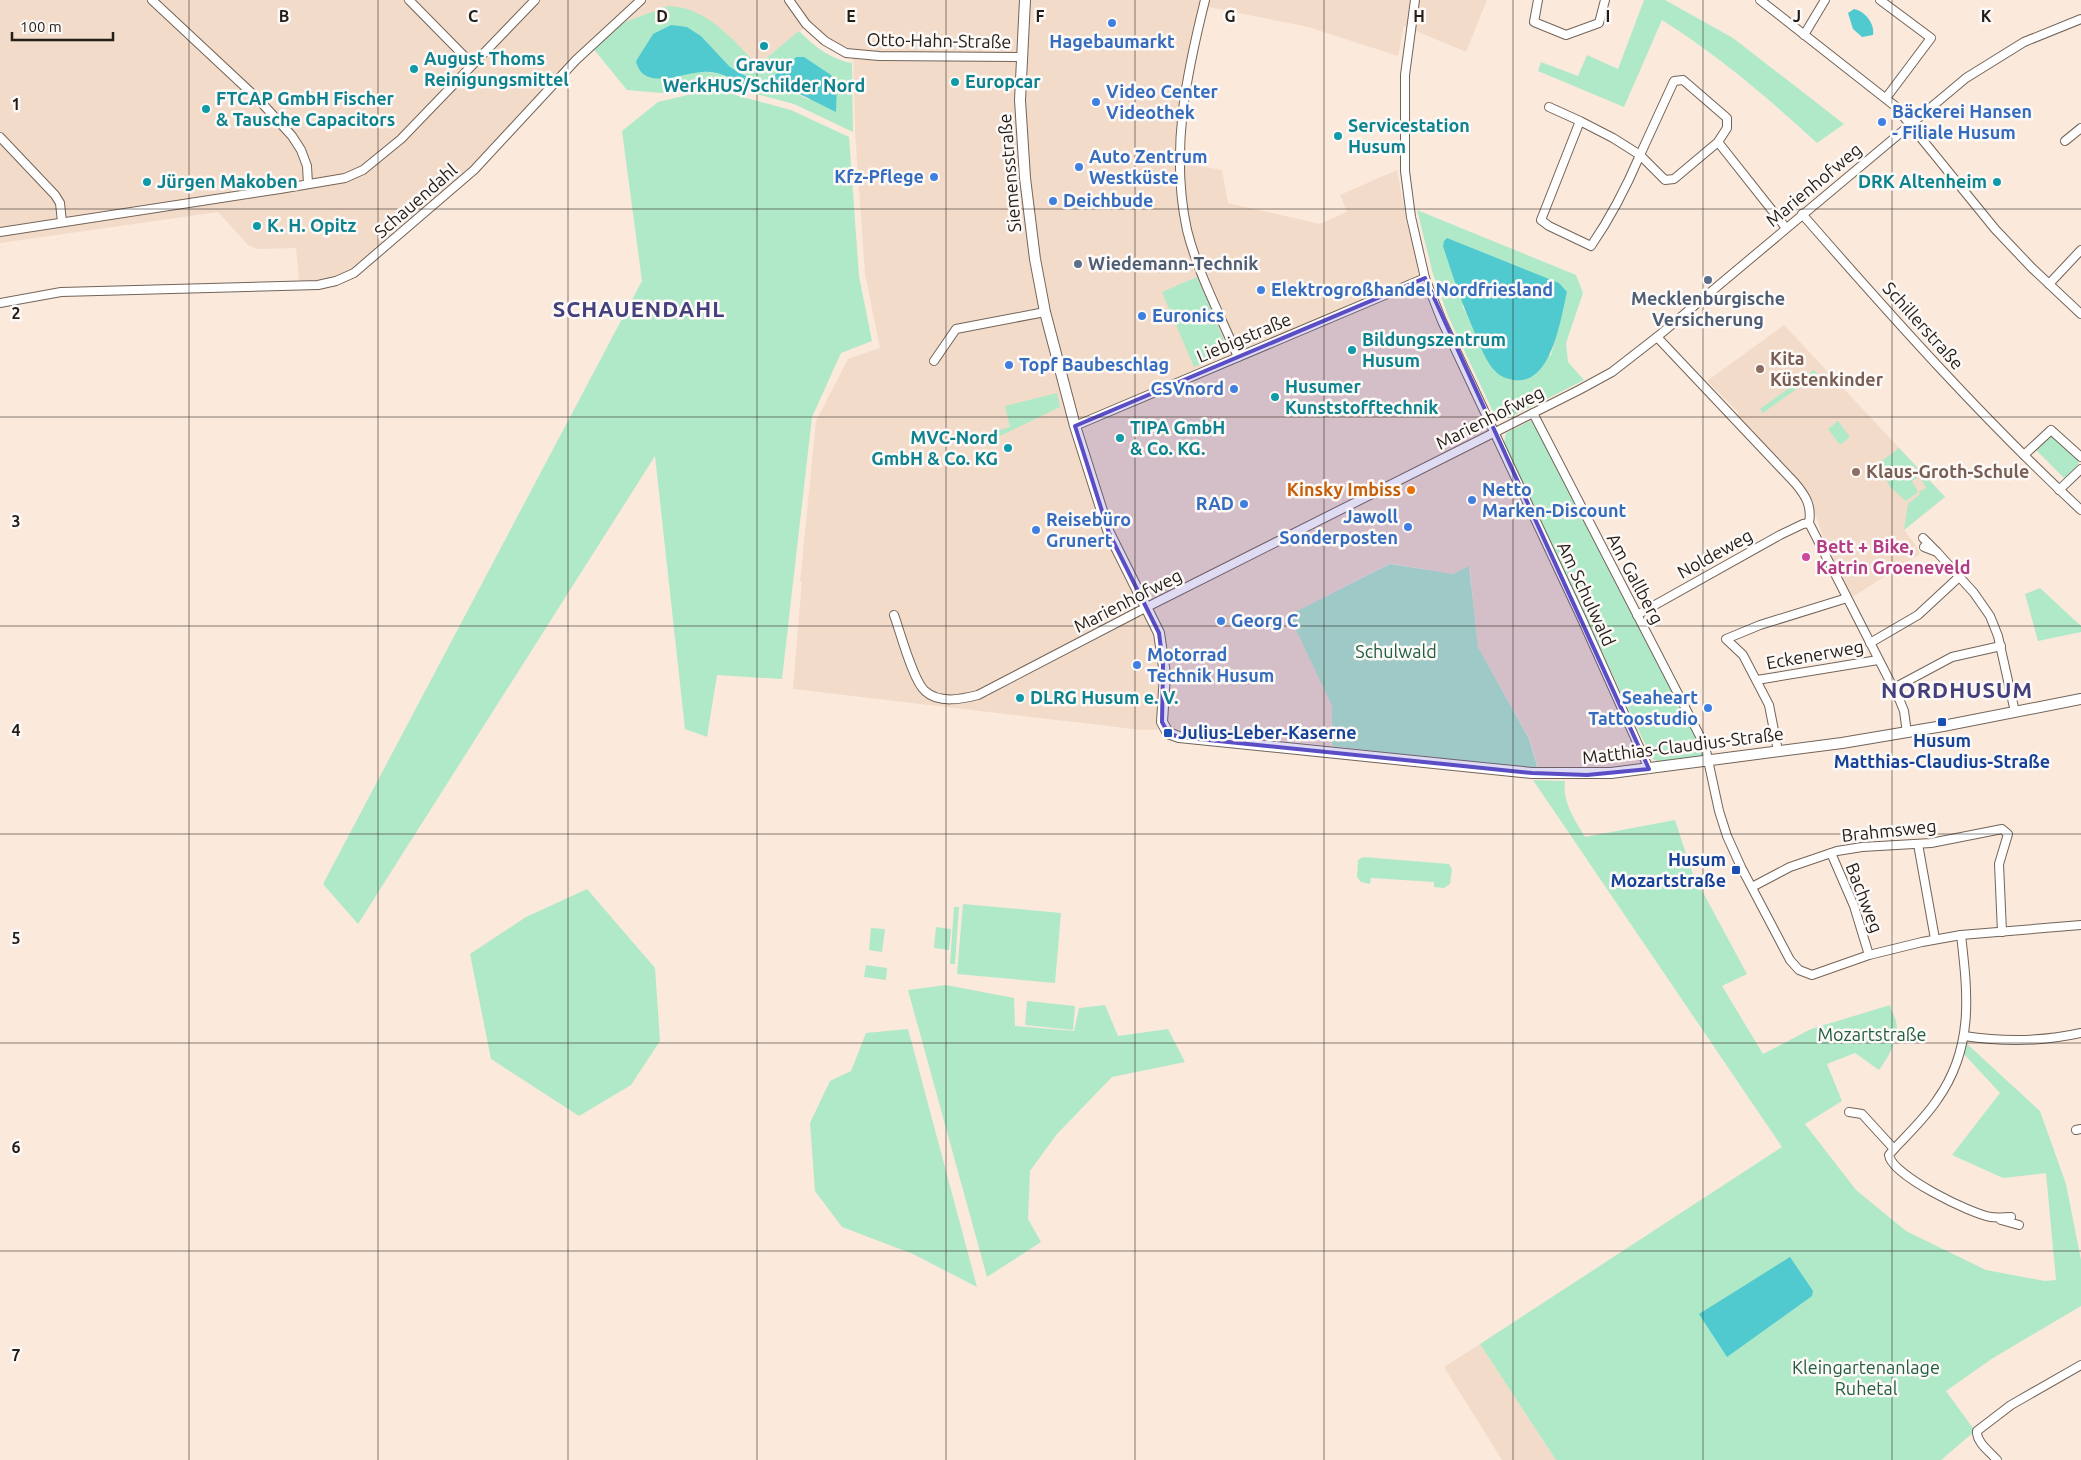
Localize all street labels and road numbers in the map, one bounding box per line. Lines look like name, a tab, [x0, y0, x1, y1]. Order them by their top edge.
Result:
street label: Otto-Hahn-Straße	[866, 29, 1012, 51]
street label: Siemensstraße	[994, 113, 1024, 233]
street label: Marienhofweg	[1762, 138, 1865, 230]
street label: Schauendahl	[370, 159, 461, 241]
street label: Schillerstraße	[1879, 278, 1968, 373]
street label: Liebigstraße	[1193, 308, 1294, 366]
street label: Marienhofweg	[1432, 381, 1547, 453]
street label: Noldeweg	[1673, 524, 1756, 582]
street label: Am Gallberg	[1604, 530, 1668, 627]
street label: Am Schulwald	[1554, 538, 1620, 649]
street label: Marienhofweg	[1070, 564, 1185, 636]
street label: Eckenerweg	[1764, 636, 1865, 672]
street label: Matthias-Claudius-Straße	[1581, 723, 1785, 767]
street label: Brahmsweg	[1840, 815, 1937, 845]
street label: Bachweg	[1842, 860, 1887, 936]

